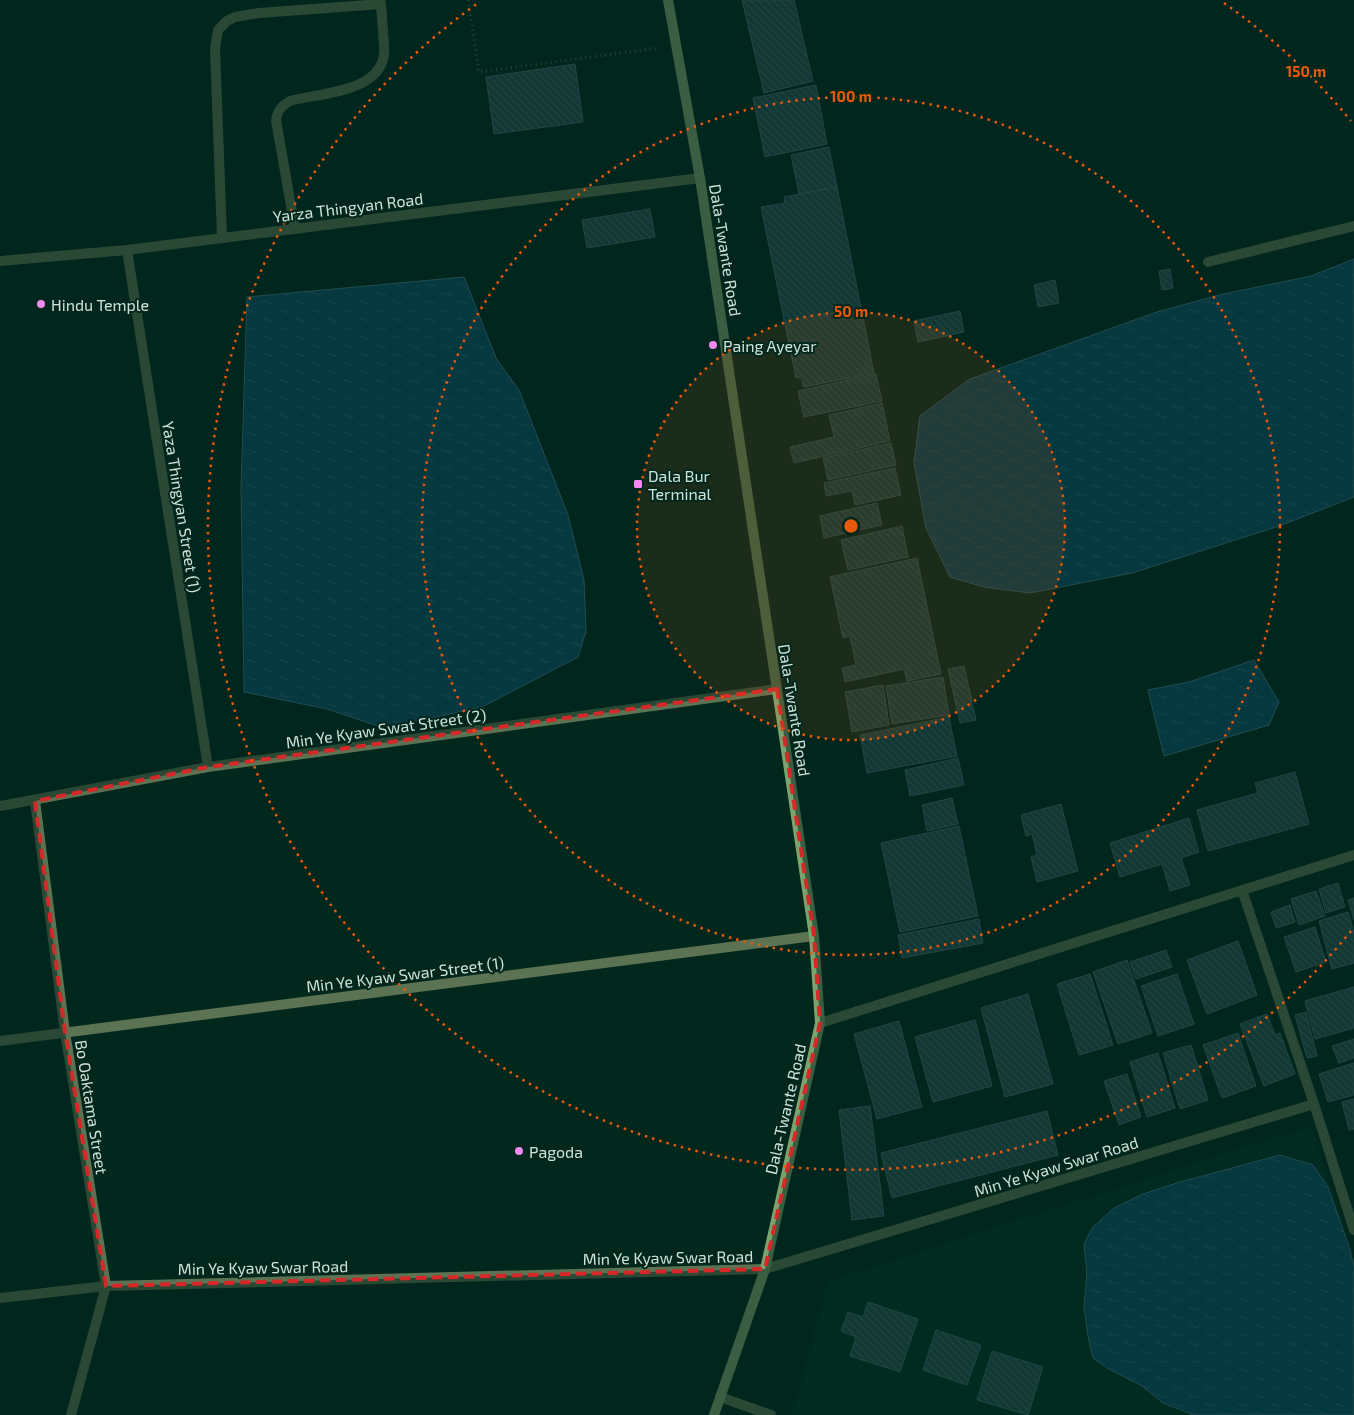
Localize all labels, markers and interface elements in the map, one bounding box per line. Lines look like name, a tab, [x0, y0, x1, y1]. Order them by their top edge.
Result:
text: 150 m	[1286, 62, 1326, 80]
text: 100 m	[830, 87, 872, 105]
street label: Dala-Twante Road	[706, 182, 746, 318]
street label: Yarza Thingyan Road	[272, 188, 424, 226]
place label: Hindu Temple	[51, 295, 149, 314]
marker: Hindu Temple	[35, 298, 47, 310]
text: 50 m	[834, 302, 868, 320]
place label: Paing Ayeyar	[723, 336, 817, 355]
marker: Paing Ayeyar	[707, 339, 719, 351]
street label: Yaza Thingyan Street (1)	[159, 420, 205, 594]
place label: Dala Bur Terminal	[648, 466, 712, 503]
marker: Dala Bur Terminal	[632, 478, 644, 490]
centre of rings	[842, 517, 860, 535]
street label: Dala-Twante Road	[775, 642, 815, 778]
street label: Min Ye Kyaw Swat Street (2)	[285, 705, 487, 751]
street label: Min Ye Kyaw Swar Street (1)	[305, 952, 505, 996]
street label: Bo Oaktama Street	[72, 1038, 112, 1176]
street label: Dala-Twante Road	[761, 1042, 809, 1176]
street label: Min Ye Kyaw Swar Road	[972, 1132, 1140, 1200]
place label: Pagoda	[529, 1142, 583, 1161]
marker: Pagoda	[513, 1145, 525, 1157]
street label: Min Ye Kyaw Swar Road	[583, 1246, 753, 1268]
street label: Min Ye Kyaw Swar Road	[178, 1256, 348, 1278]

